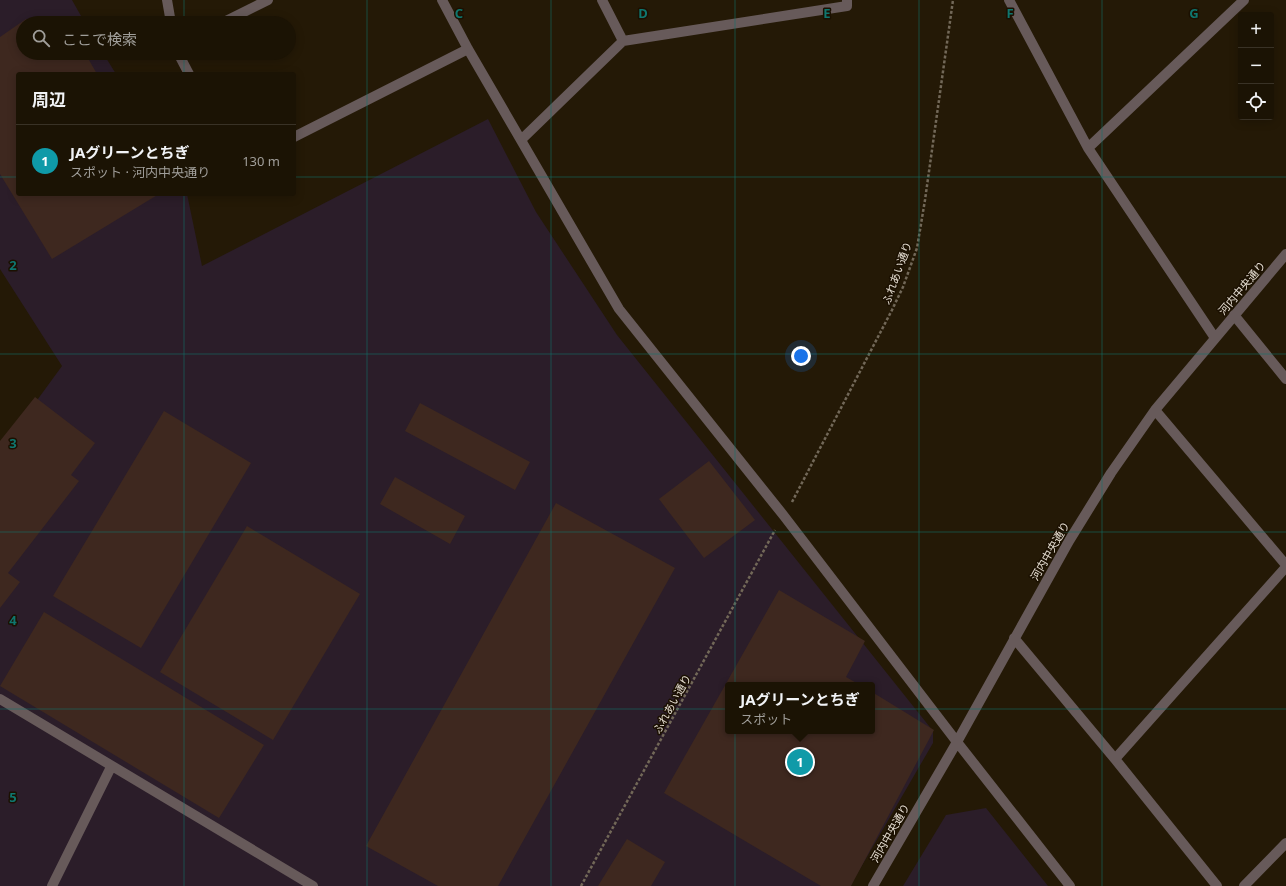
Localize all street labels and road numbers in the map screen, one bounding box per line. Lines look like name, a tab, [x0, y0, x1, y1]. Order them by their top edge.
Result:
street label: ふれあい通り	[878, 239, 915, 306]
street label: 河内中央通り	[1215, 258, 1269, 318]
street label: 河内中央通り	[1027, 518, 1073, 583]
street label: ふれあい通り	[649, 671, 694, 736]
street label: 河内中央通り	[867, 800, 913, 865]

